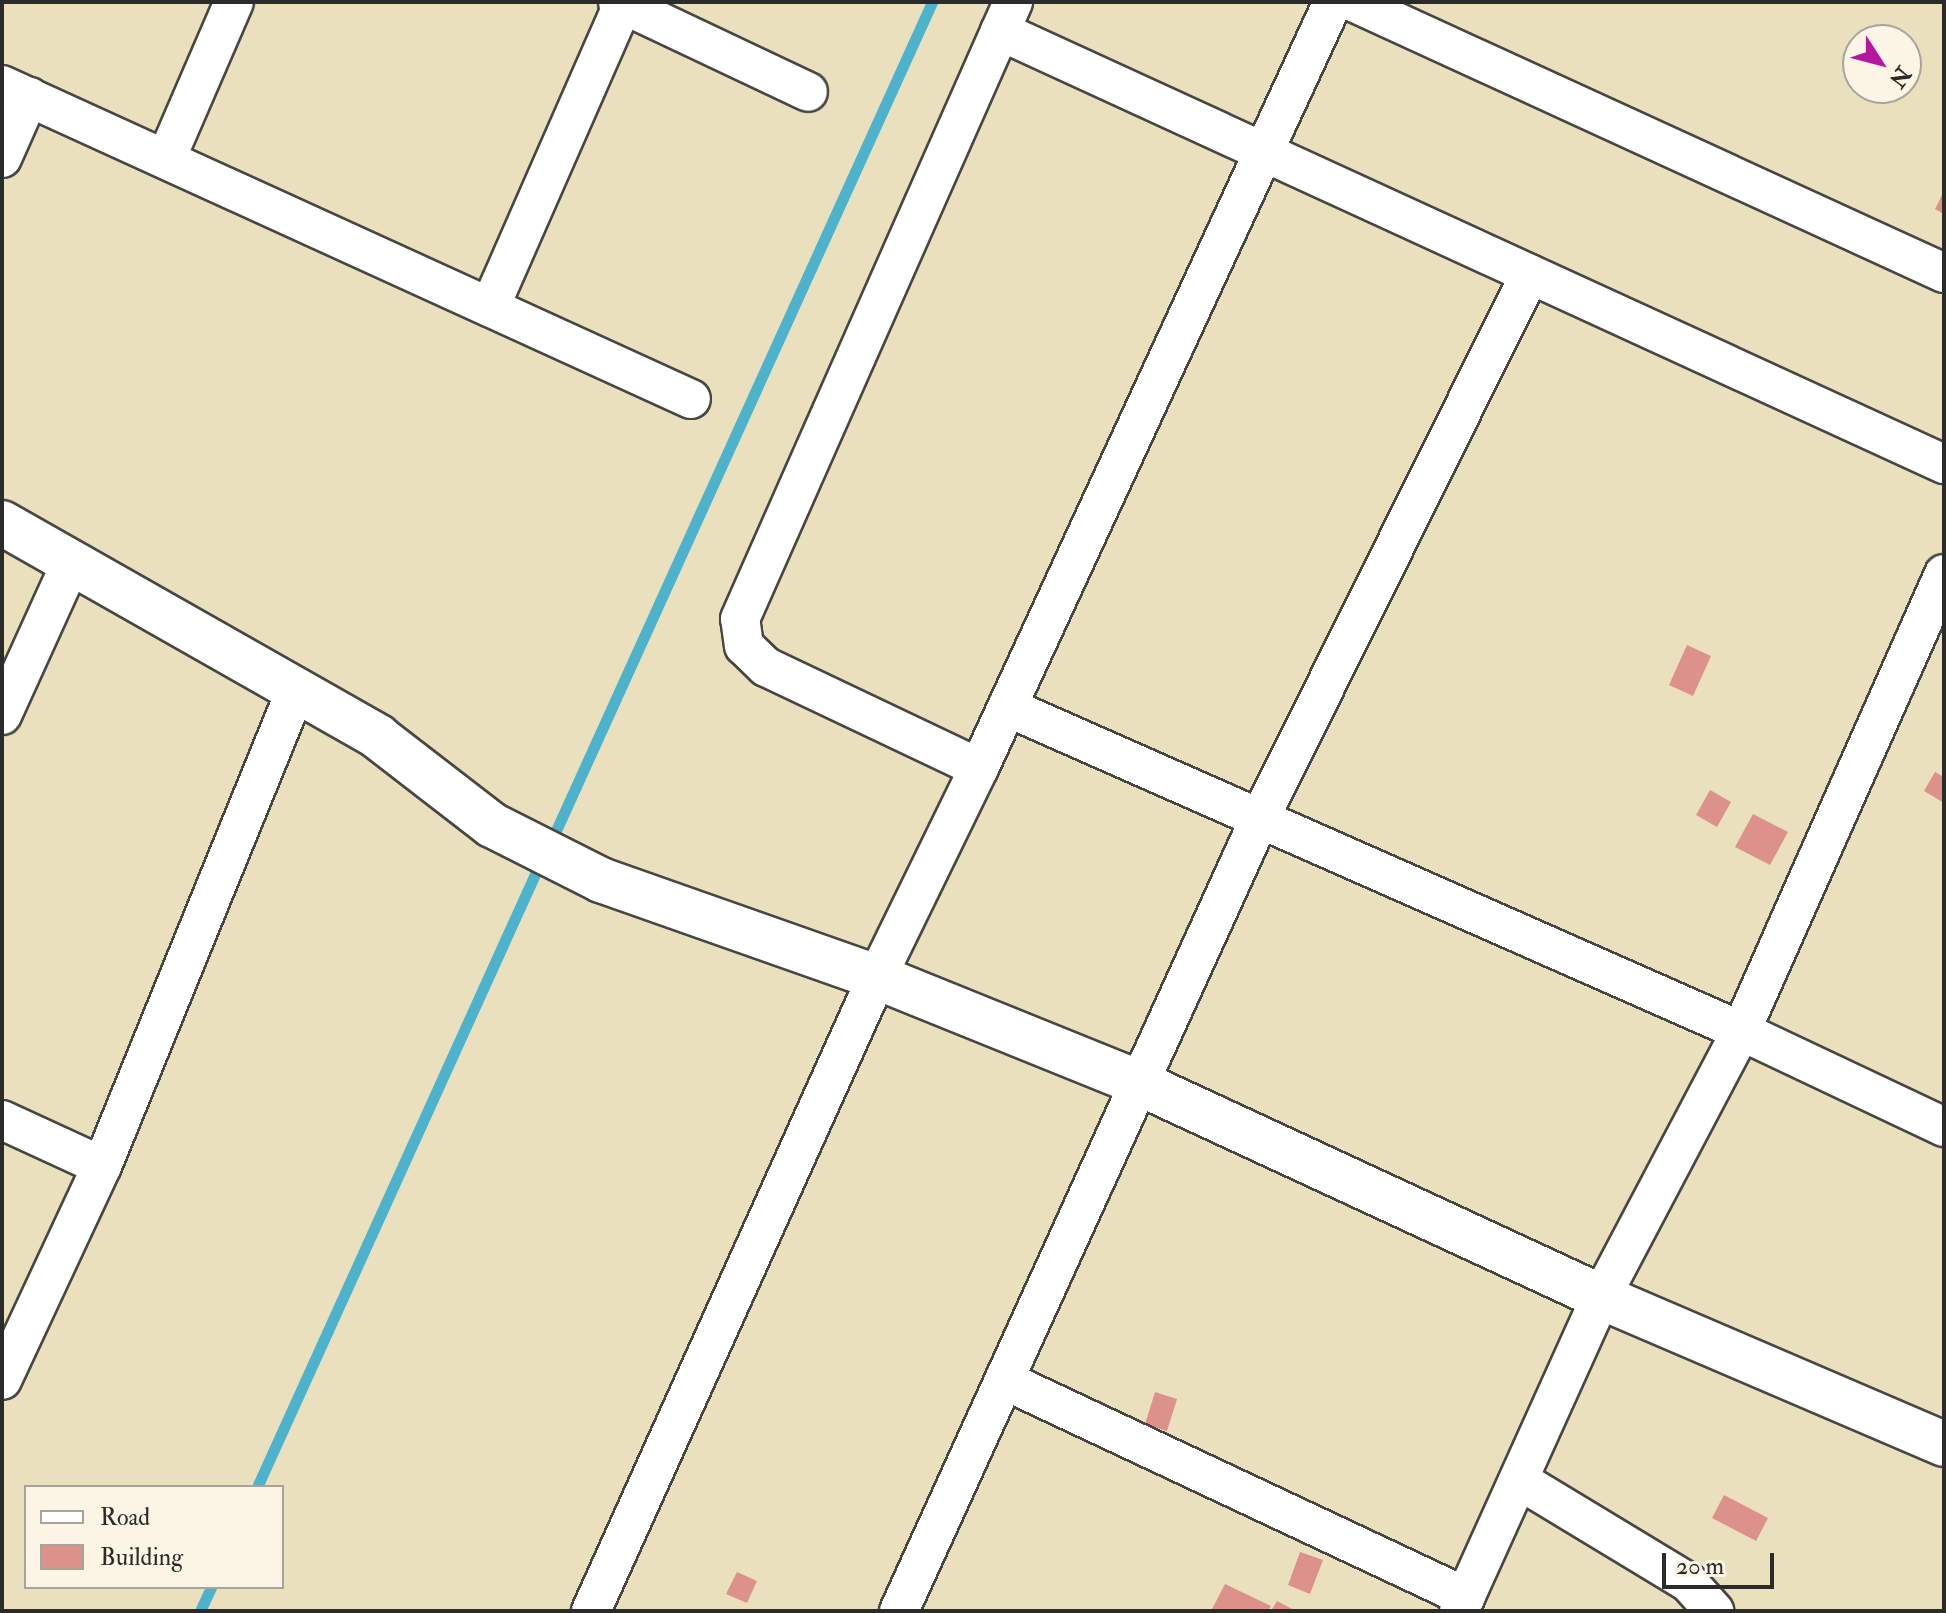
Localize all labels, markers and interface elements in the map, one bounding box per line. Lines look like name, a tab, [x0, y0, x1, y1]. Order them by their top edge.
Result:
north arrow	[1842, 24, 1922, 104]
text: N	[1883, 61, 1917, 93]
legend	[24, 1485, 284, 1589]
text: Road	[100, 1502, 150, 1533]
scale bar	[1666, 1537, 1778, 1587]
text: Building	[100, 1542, 183, 1573]
text: 20 m	[1676, 1551, 1724, 1582]

